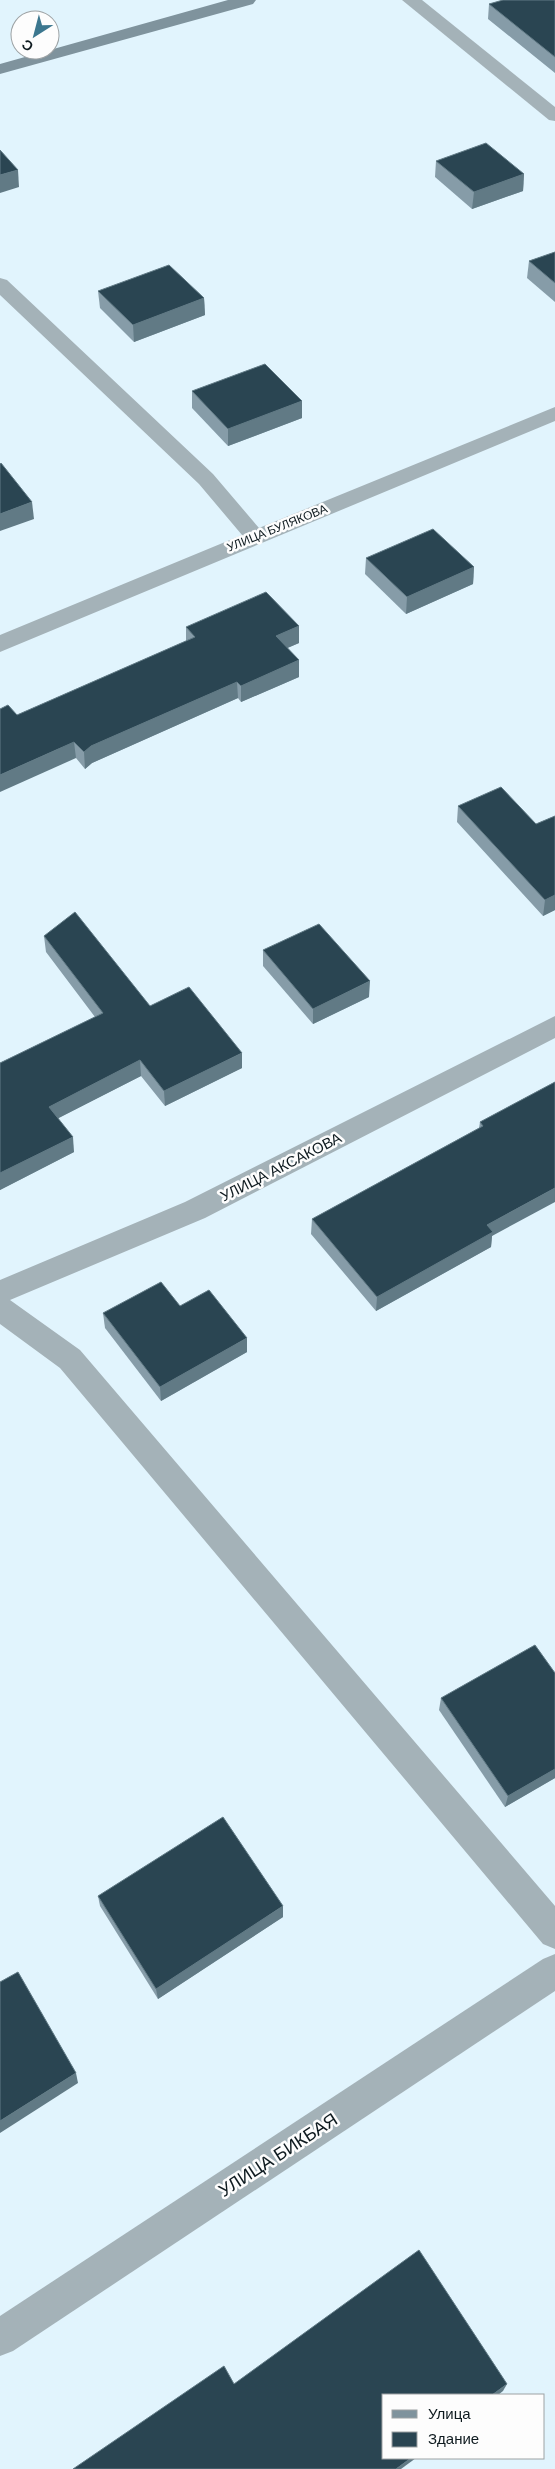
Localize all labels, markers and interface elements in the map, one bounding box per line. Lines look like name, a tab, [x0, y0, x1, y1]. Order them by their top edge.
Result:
north arrow	[10, 10, 60, 60]
text: С	[18, 35, 37, 56]
street label: УЛИЦА БУЛЯКОВА	[224, 501, 330, 555]
street label: УЛИЦА АКСАКОВА	[217, 1128, 345, 1206]
street label: УЛИЦА БИКБАЯ	[214, 2108, 342, 2202]
legend	[382, 2394, 545, 2459]
text: Улица	[428, 2404, 471, 2424]
text: Здание	[428, 2429, 479, 2449]

